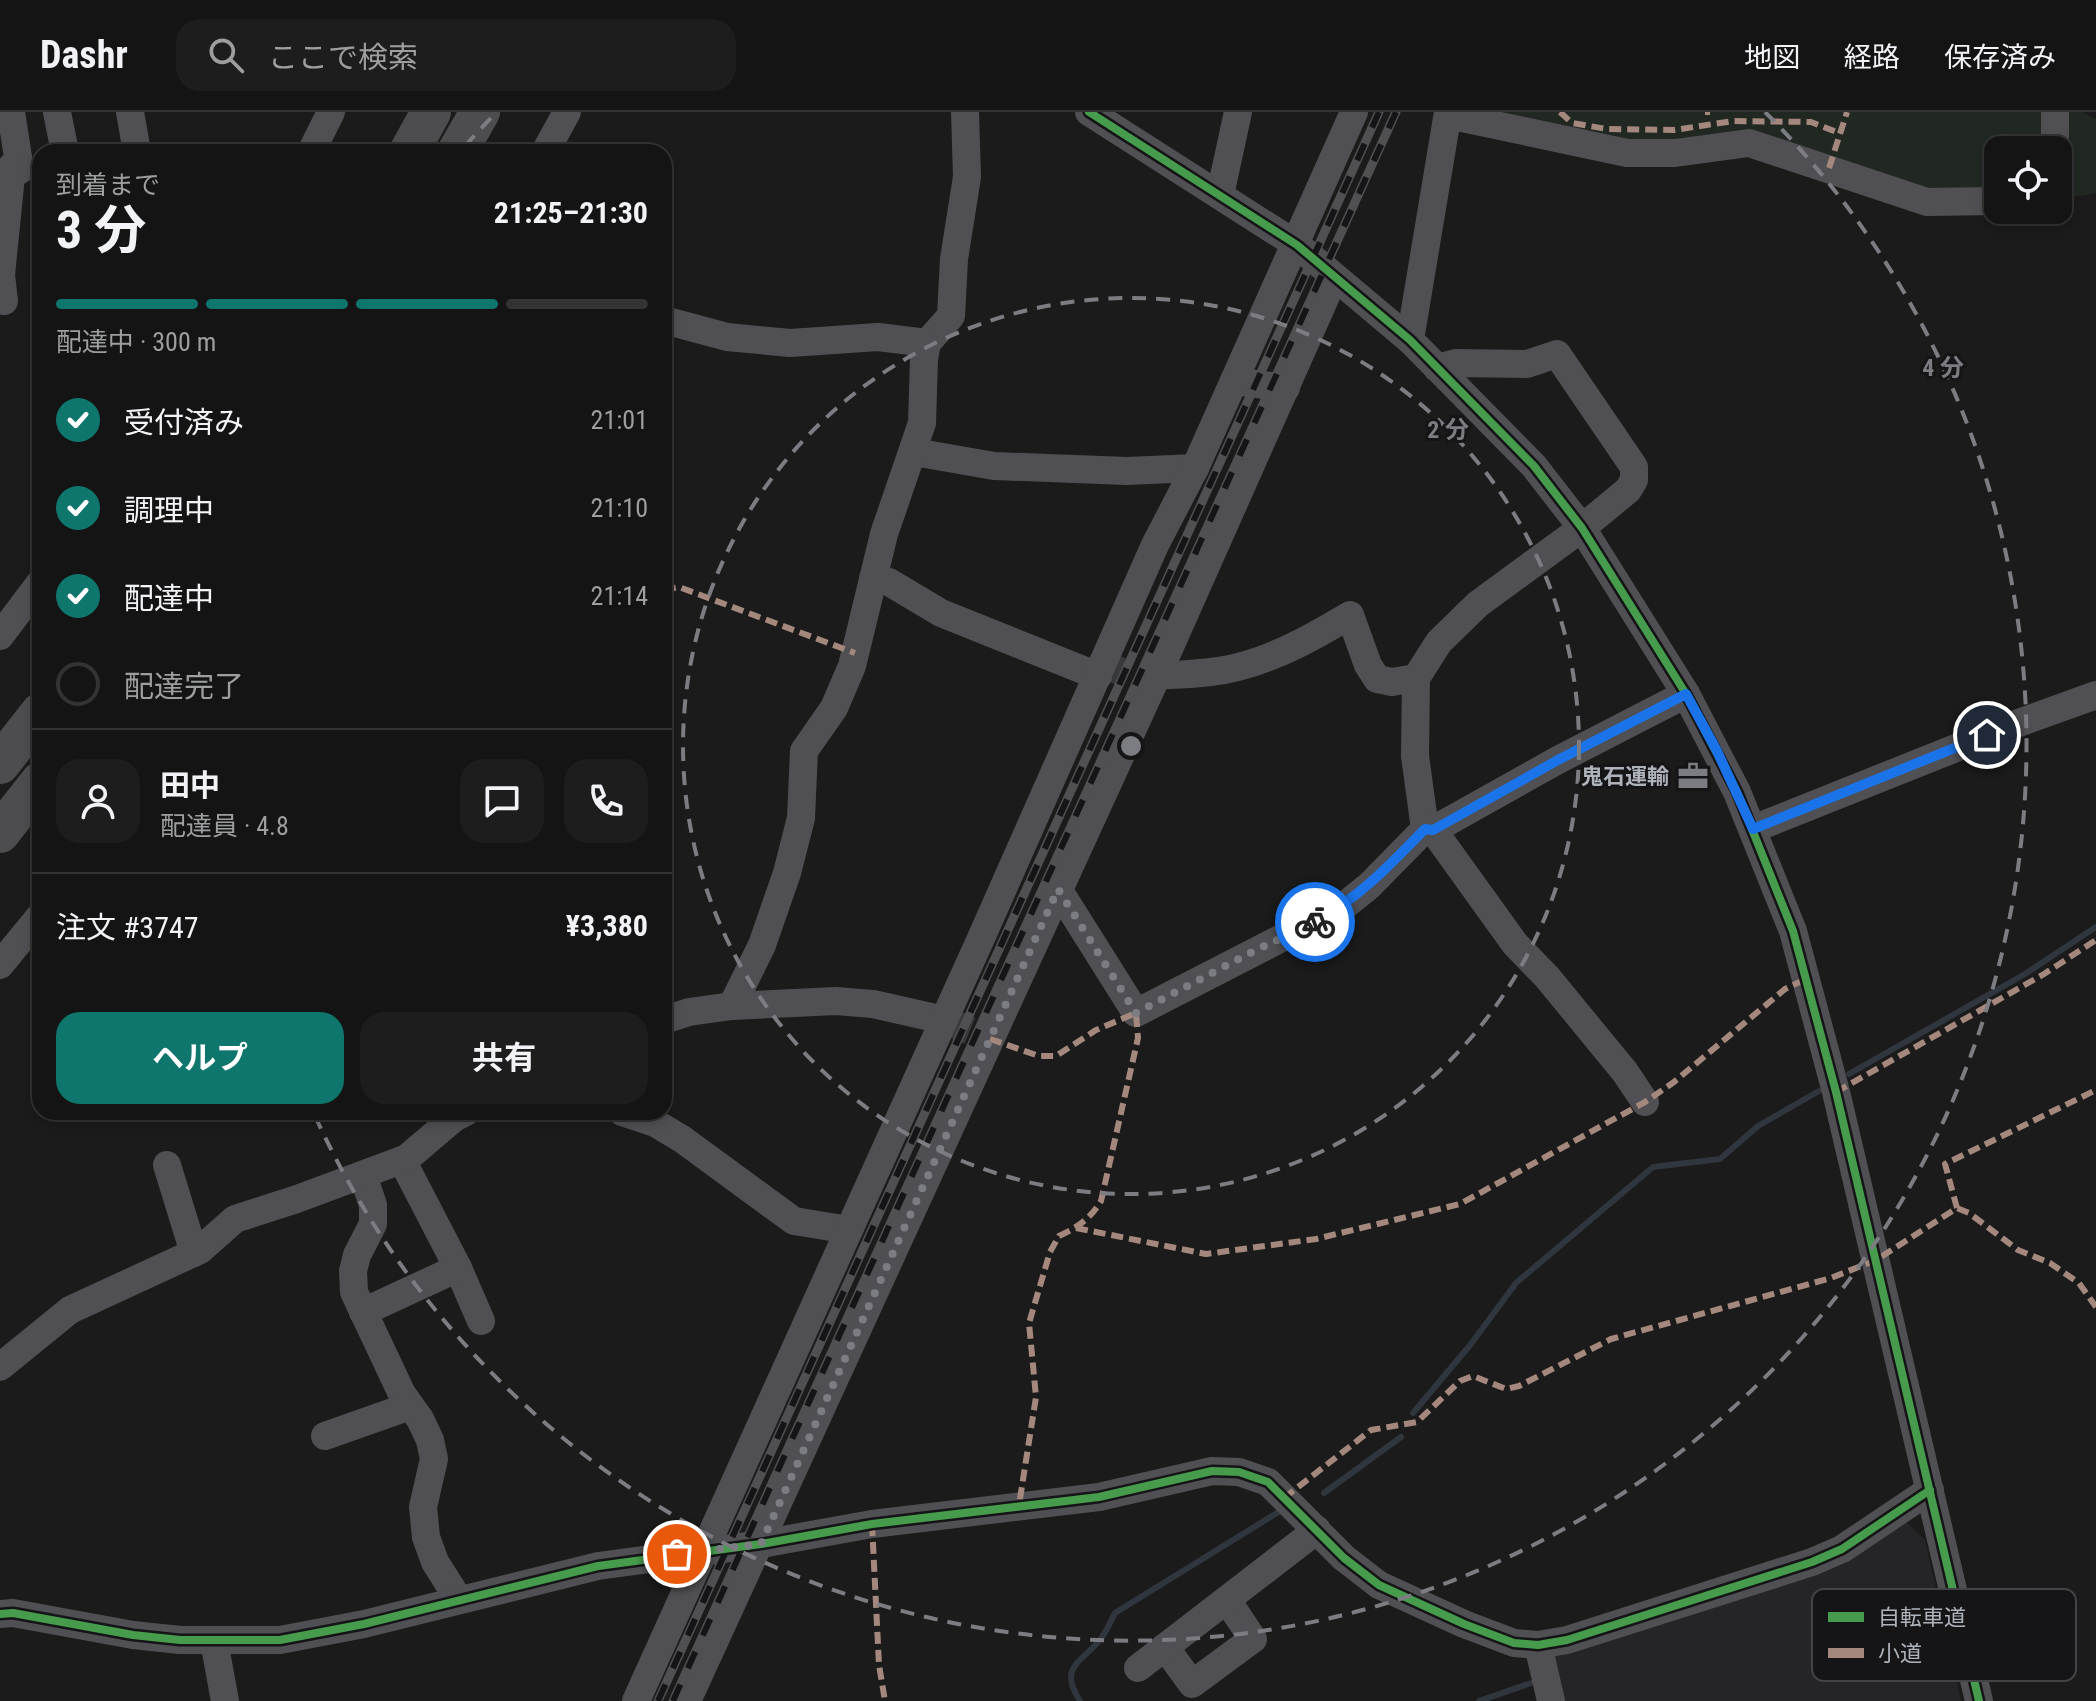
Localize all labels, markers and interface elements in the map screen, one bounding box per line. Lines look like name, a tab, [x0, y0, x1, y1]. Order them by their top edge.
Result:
search box	[176, 19, 736, 91]
text: Dashr	[40, 33, 128, 77]
icon: search	[204, 33, 248, 77]
text: ここで検索	[268, 40, 418, 75]
text: 地図	[1744, 41, 1800, 74]
text: 経路	[1844, 41, 1900, 74]
text: 保存済み	[1944, 41, 2056, 74]
map controls	[1984, 136, 2072, 224]
button: locate	[1984, 136, 2072, 224]
text: 到着まで	[56, 170, 160, 200]
text: 21:25–21:30	[494, 195, 648, 230]
text: 3 分	[56, 200, 146, 261]
text: 配達中 · 300 m	[56, 327, 216, 357]
text: 4 分	[1922, 354, 1964, 382]
icon: check	[56, 398, 100, 442]
text: 受付済み	[124, 405, 244, 440]
text: 21:01	[591, 405, 648, 435]
text: 2 分	[1427, 416, 1469, 444]
icon: check	[56, 486, 100, 530]
text: 調理中	[124, 493, 214, 528]
text: 21:10	[591, 493, 648, 523]
icon: check	[56, 574, 100, 618]
text: 配達中	[124, 581, 214, 616]
text: 21:14	[591, 581, 648, 611]
text: 配達完了	[124, 669, 244, 704]
pin	[1953, 701, 2021, 769]
icon: home	[1965, 713, 2009, 757]
centre of rings	[1117, 732, 1145, 760]
button: person	[56, 759, 140, 843]
button: chat	[460, 759, 544, 843]
button: phone	[564, 759, 648, 843]
office icon: 鬼石運輸	[1676, 759, 1710, 793]
place label: 鬼石運輸	[1581, 764, 1669, 789]
text: 田中	[160, 768, 220, 803]
text: 配達員 · 4.8	[160, 811, 289, 841]
courier	[1275, 882, 1355, 962]
icon: bike	[1293, 900, 1337, 944]
text: ¥3,380	[566, 908, 648, 943]
text: 注文 #3747	[56, 910, 199, 945]
button: ヘルプ	[56, 1012, 344, 1104]
button: 共有	[360, 1012, 648, 1104]
pin	[643, 1520, 711, 1588]
icon: bag	[655, 1532, 699, 1576]
legend	[1812, 1589, 2076, 1681]
text: 自転車道	[1878, 1605, 1966, 1630]
text: 小道	[1878, 1641, 1922, 1666]

